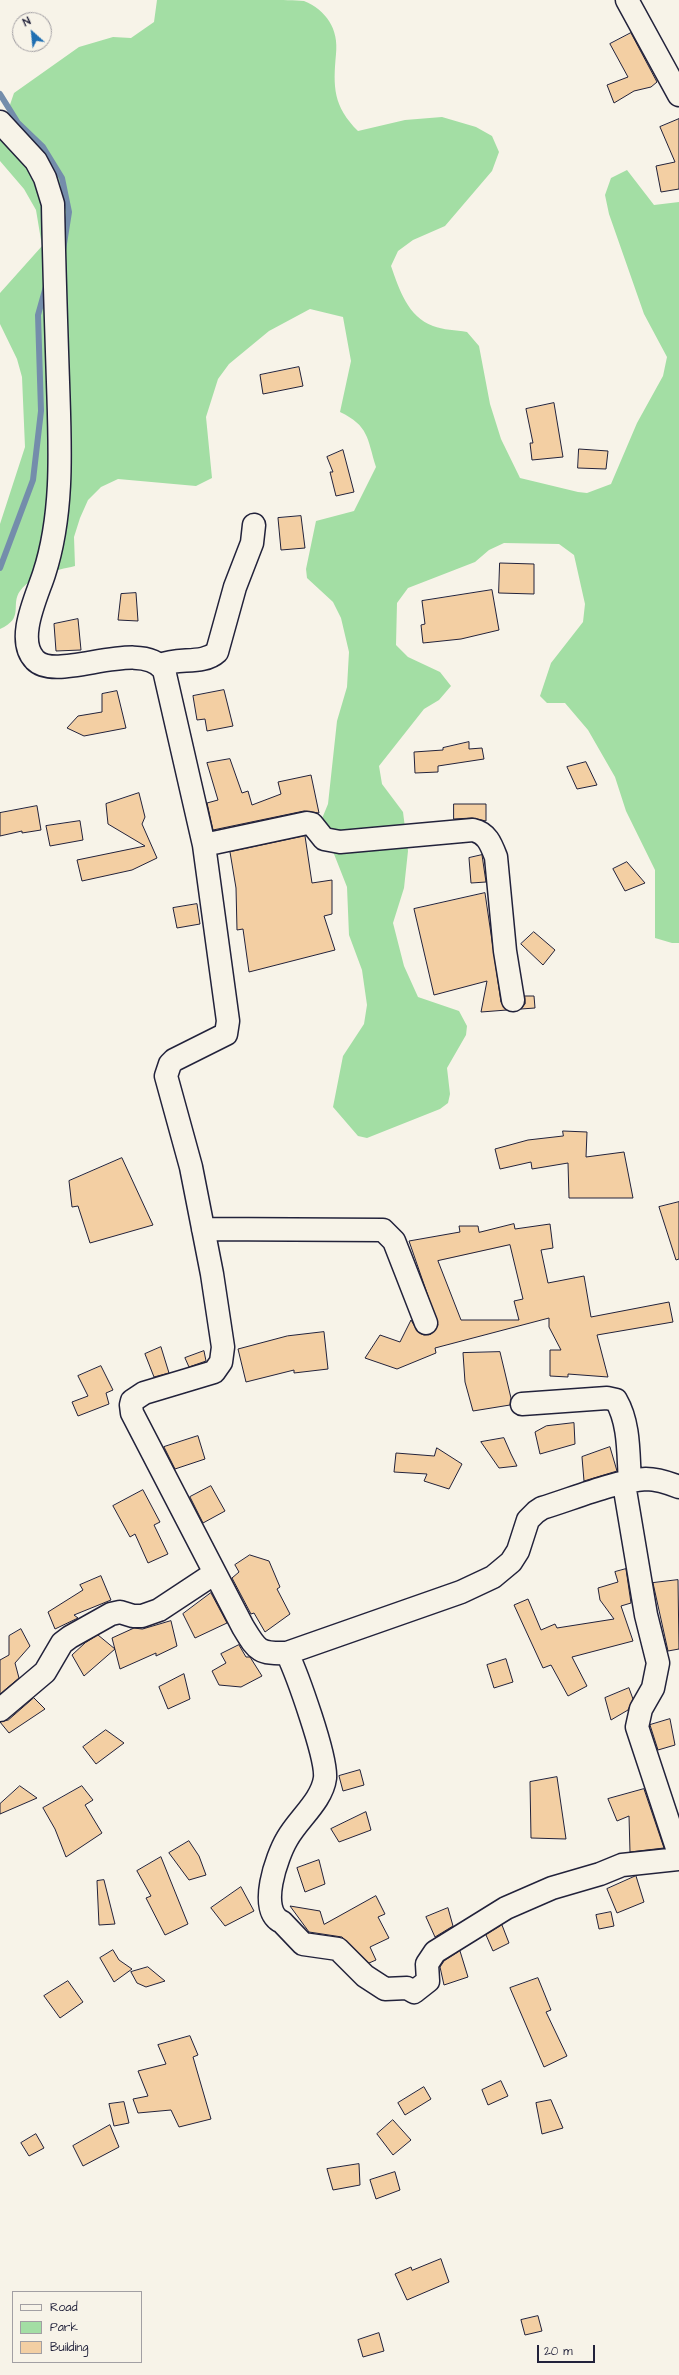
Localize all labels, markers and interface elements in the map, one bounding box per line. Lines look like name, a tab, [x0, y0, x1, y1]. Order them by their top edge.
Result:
north arrow	[12, 12, 52, 52]
text: N	[20, 14, 33, 30]
legend	[12, 2291, 142, 2363]
text: Road	[50, 2299, 78, 2316]
text: Park	[50, 2319, 78, 2336]
scale bar	[539, 2337, 597, 2363]
text: Building	[50, 2339, 88, 2356]
text: 20 m	[544, 2343, 573, 2360]

